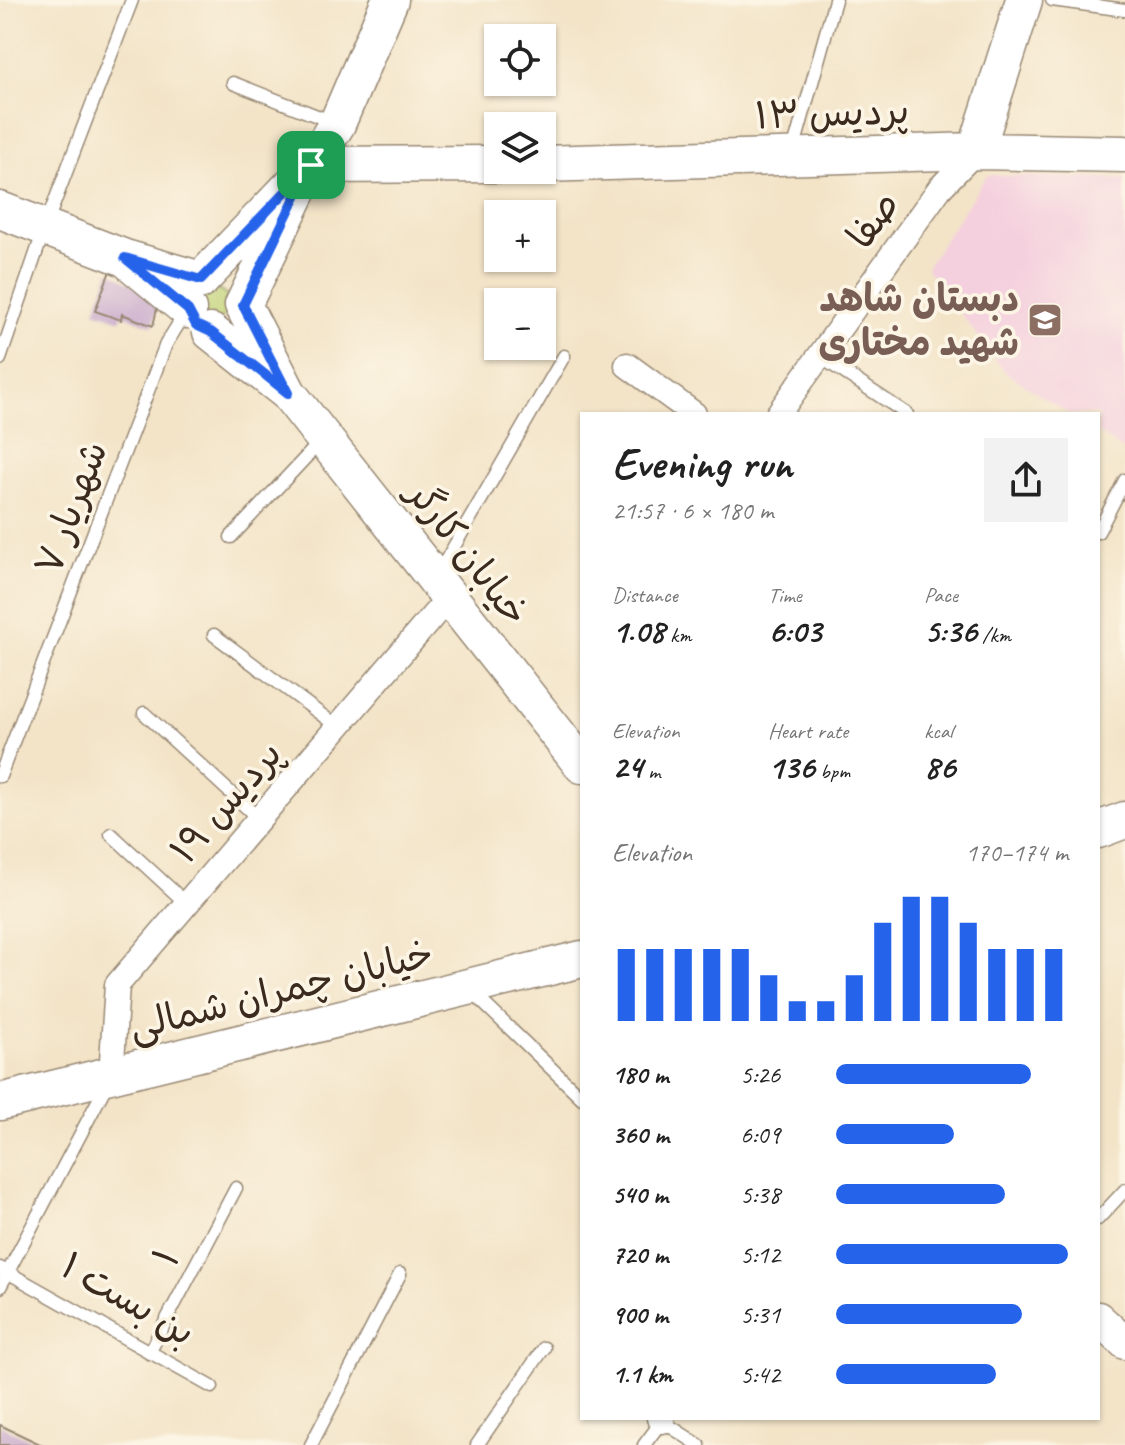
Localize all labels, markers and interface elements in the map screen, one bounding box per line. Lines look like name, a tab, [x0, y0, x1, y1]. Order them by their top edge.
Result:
map controls	[484, 24, 556, 360]
button: locate	[484, 24, 556, 96]
street label: پردیس ۱۳	[754, 87, 910, 139]
button: layers	[484, 112, 556, 184]
pin	[277, 131, 345, 199]
icon: arrive	[289, 143, 333, 187]
street label: صفا	[837, 182, 909, 258]
button: +	[484, 200, 556, 272]
place label: دبستان شاهد شهید مختاری	[818, 275, 1019, 366]
button: −	[484, 288, 556, 360]
school or university icon: دبستان شاهد شهید مختاری	[1026, 301, 1064, 339]
street label: شهریار ۷	[24, 434, 118, 582]
text: Evening run	[612, 436, 792, 491]
button: share	[984, 438, 1068, 522]
street label: خیابان کارگر	[395, 469, 539, 635]
text: 21:57 · 6 × 180 m	[612, 494, 773, 527]
text: Distance	[612, 581, 678, 609]
text: Time	[768, 581, 802, 609]
text: Pace	[924, 581, 958, 609]
text: 1.08	[612, 609, 665, 652]
text: 6:03	[768, 609, 821, 652]
text: 5:36	[924, 609, 977, 652]
text: km	[665, 621, 691, 649]
text: /km	[977, 621, 1011, 649]
text: Elevation	[612, 717, 680, 745]
text: Heart rate	[768, 717, 848, 745]
text: kcal	[924, 717, 953, 745]
street label: پردیس ۱۹	[160, 731, 292, 873]
text: 24	[612, 745, 643, 788]
text: 136	[768, 745, 815, 788]
text: 86	[924, 745, 955, 788]
text: m	[643, 757, 660, 785]
text: bpm	[815, 757, 850, 785]
text: Elevation	[612, 836, 692, 869]
text: 170–174 m	[965, 836, 1068, 869]
street label: خیابان چمران شمالی	[124, 929, 438, 1051]
text: 180 m	[612, 1058, 668, 1091]
text: 5:26	[740, 1058, 780, 1091]
text: 360 m	[612, 1118, 669, 1151]
text: 6:09	[740, 1118, 780, 1151]
text: 540 m	[612, 1178, 668, 1211]
text: 5:38	[740, 1178, 780, 1211]
text: 720 m	[612, 1238, 668, 1271]
text: 5:12	[740, 1238, 780, 1271]
street label: ۱	[142, 1240, 190, 1274]
street label: بن بست ۱	[53, 1242, 203, 1356]
text: 900 m	[612, 1298, 668, 1331]
text: 5:31	[740, 1298, 780, 1331]
text: 1.1 km	[612, 1358, 672, 1391]
text: 5:42	[740, 1358, 780, 1391]

